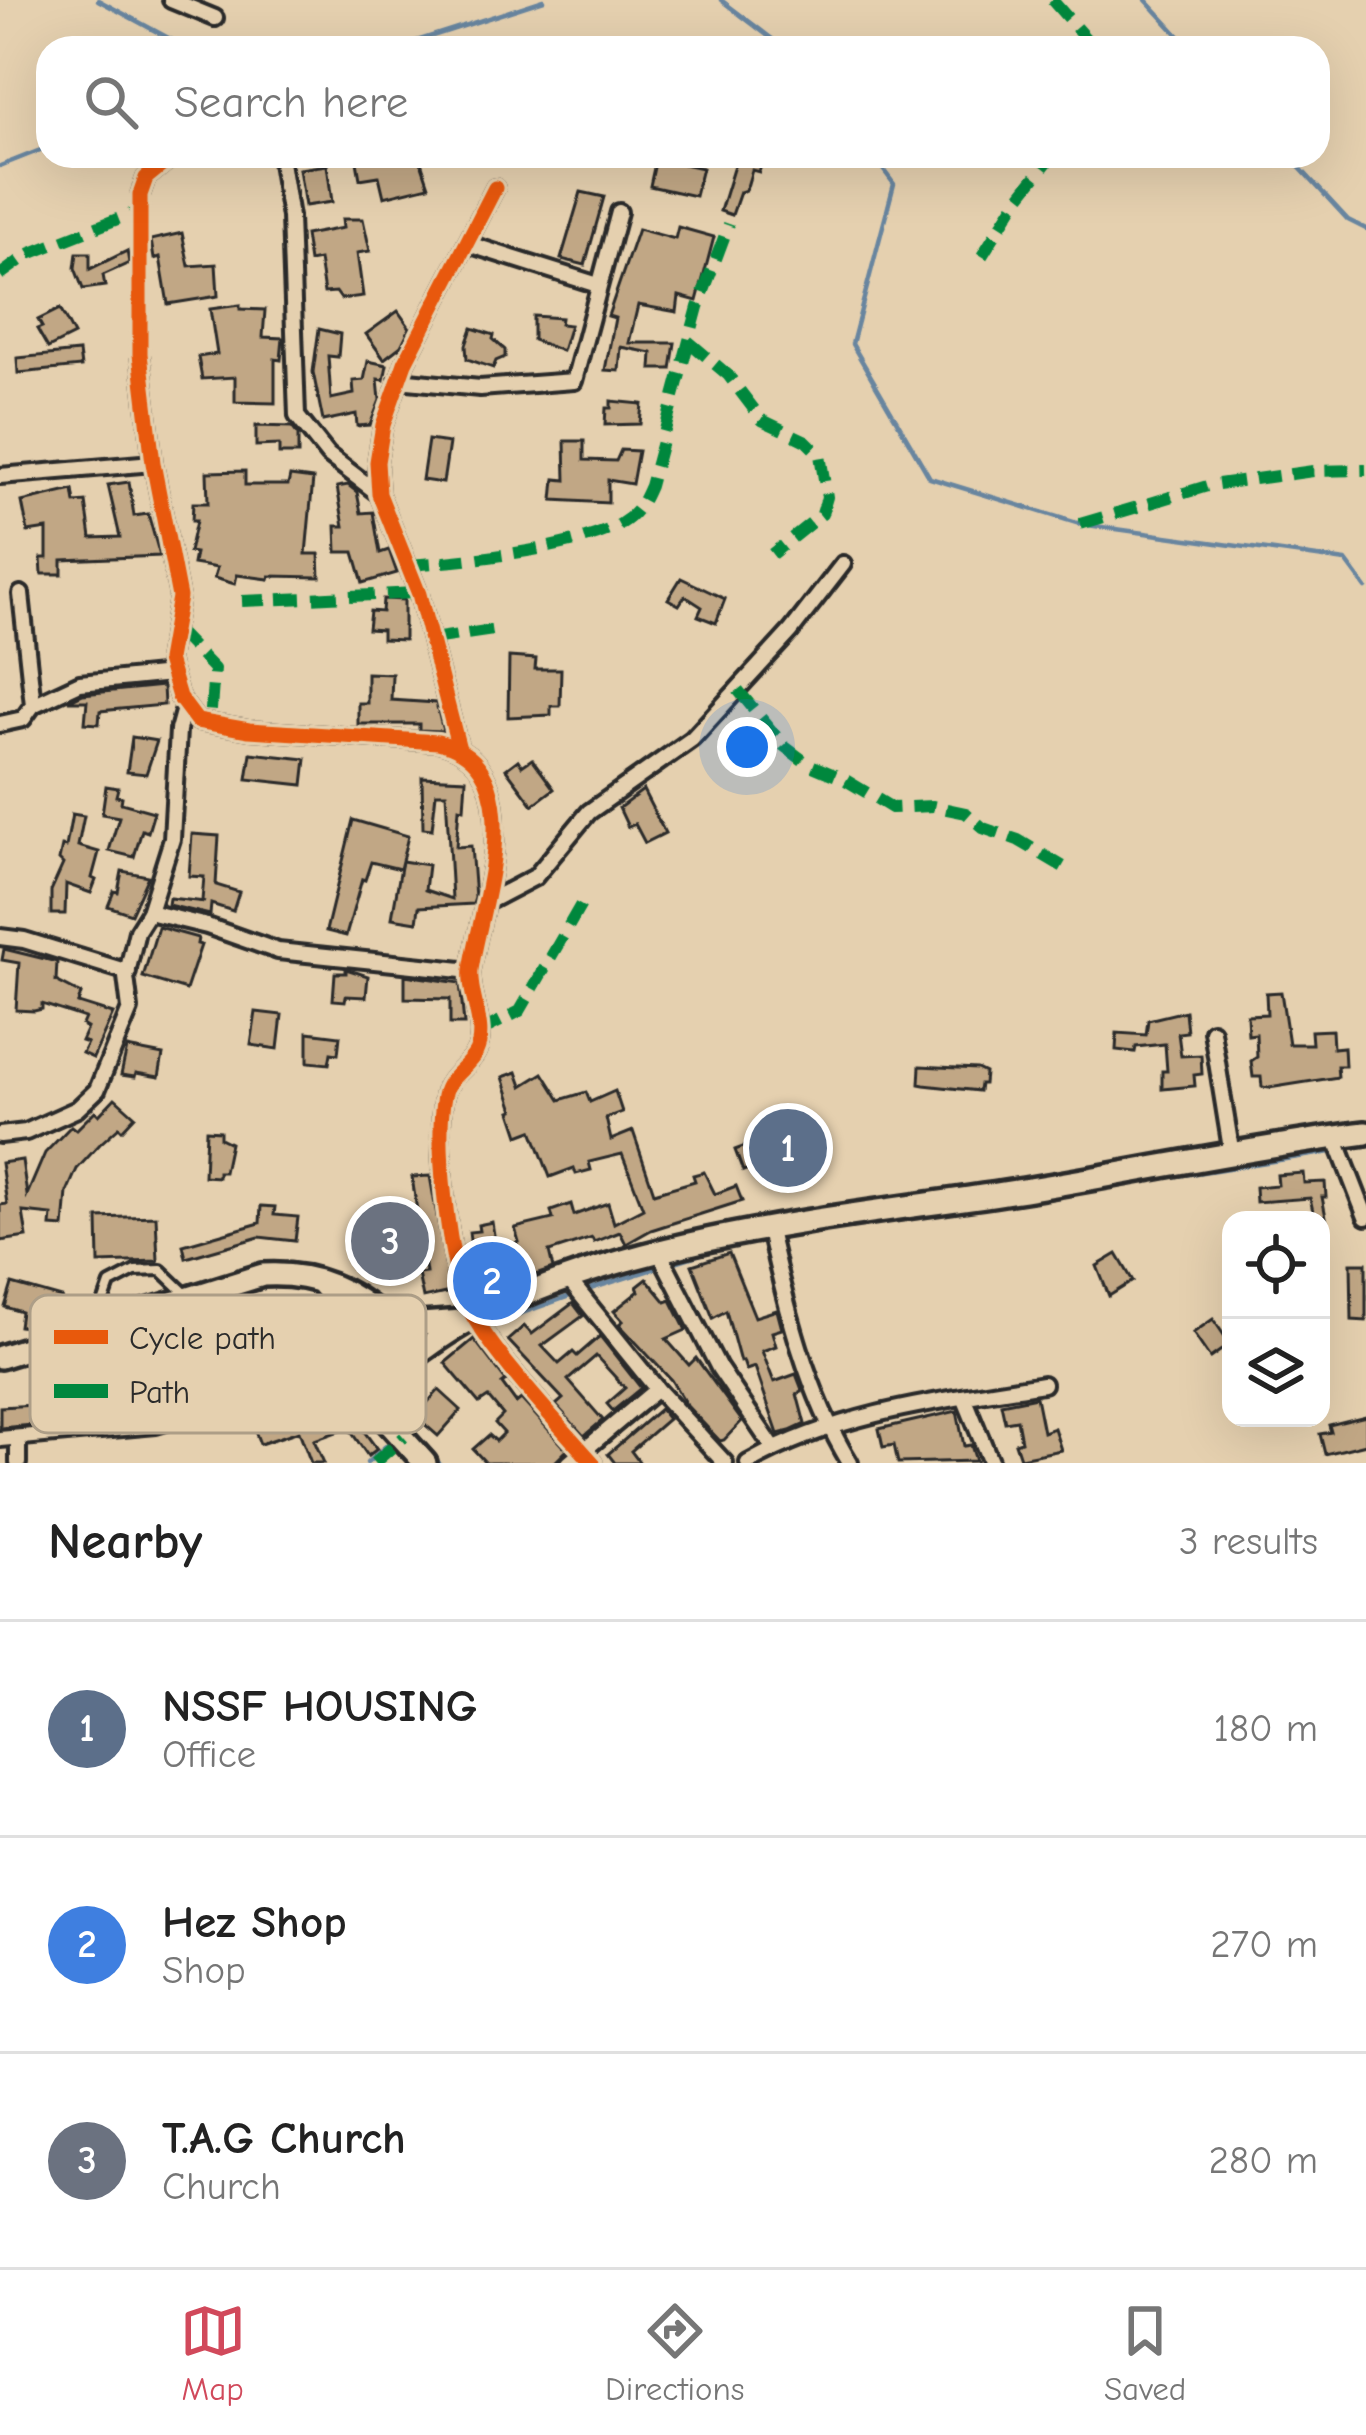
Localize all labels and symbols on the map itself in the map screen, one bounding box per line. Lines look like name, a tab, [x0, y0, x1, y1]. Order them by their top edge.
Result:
your location	[717, 717, 777, 777]
pin: 1	[749, 1103, 827, 1193]
pin: 3	[351, 1196, 429, 1286]
pin: 2	[453, 1236, 531, 1326]
legend	[30, 1295, 426, 1433]
text: Cycle path	[129, 1319, 276, 1357]
text: Path	[129, 1373, 190, 1411]

